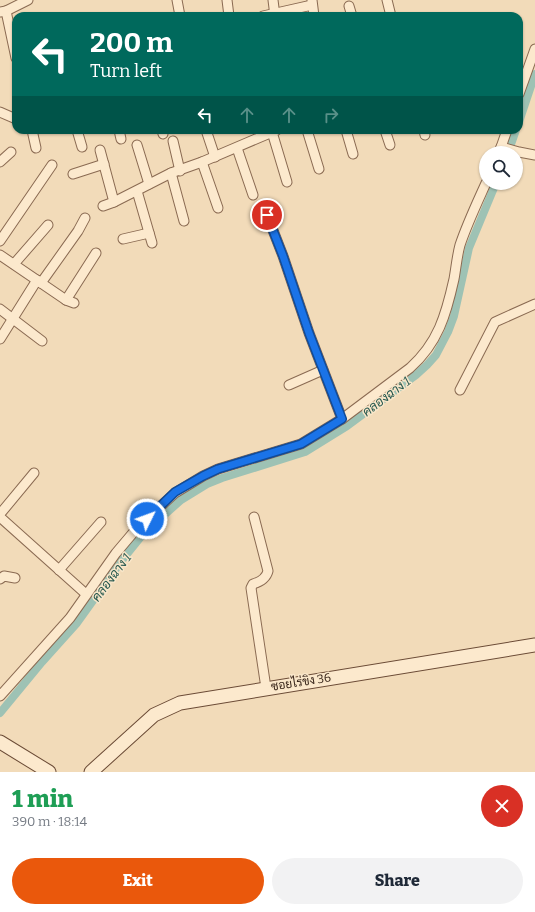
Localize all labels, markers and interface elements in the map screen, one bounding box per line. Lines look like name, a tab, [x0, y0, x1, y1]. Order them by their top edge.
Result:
text: 200 m	[90, 26, 173, 59]
icon: left	[24, 28, 76, 80]
text: Turn left	[90, 60, 162, 82]
icon: left	[194, 104, 216, 126]
icon: ahead	[236, 104, 258, 126]
icon: ahead	[278, 104, 300, 126]
icon: right	[320, 104, 342, 126]
map controls	[479, 146, 523, 190]
button: search	[479, 146, 523, 190]
pin	[250, 198, 284, 232]
icon: arrive	[256, 204, 278, 226]
water label: คลองฉาง 1	[359, 373, 413, 419]
position arrow	[126, 498, 168, 540]
water label: คลองฉาง 1	[88, 550, 134, 604]
street label: ซอยไร่ขิง 36	[270, 669, 332, 694]
text: 1 min	[12, 785, 73, 813]
button: close	[481, 785, 523, 827]
text: 390 m · 18:14	[12, 814, 87, 829]
button: Exit	[12, 858, 264, 904]
button: Share	[272, 858, 523, 904]

